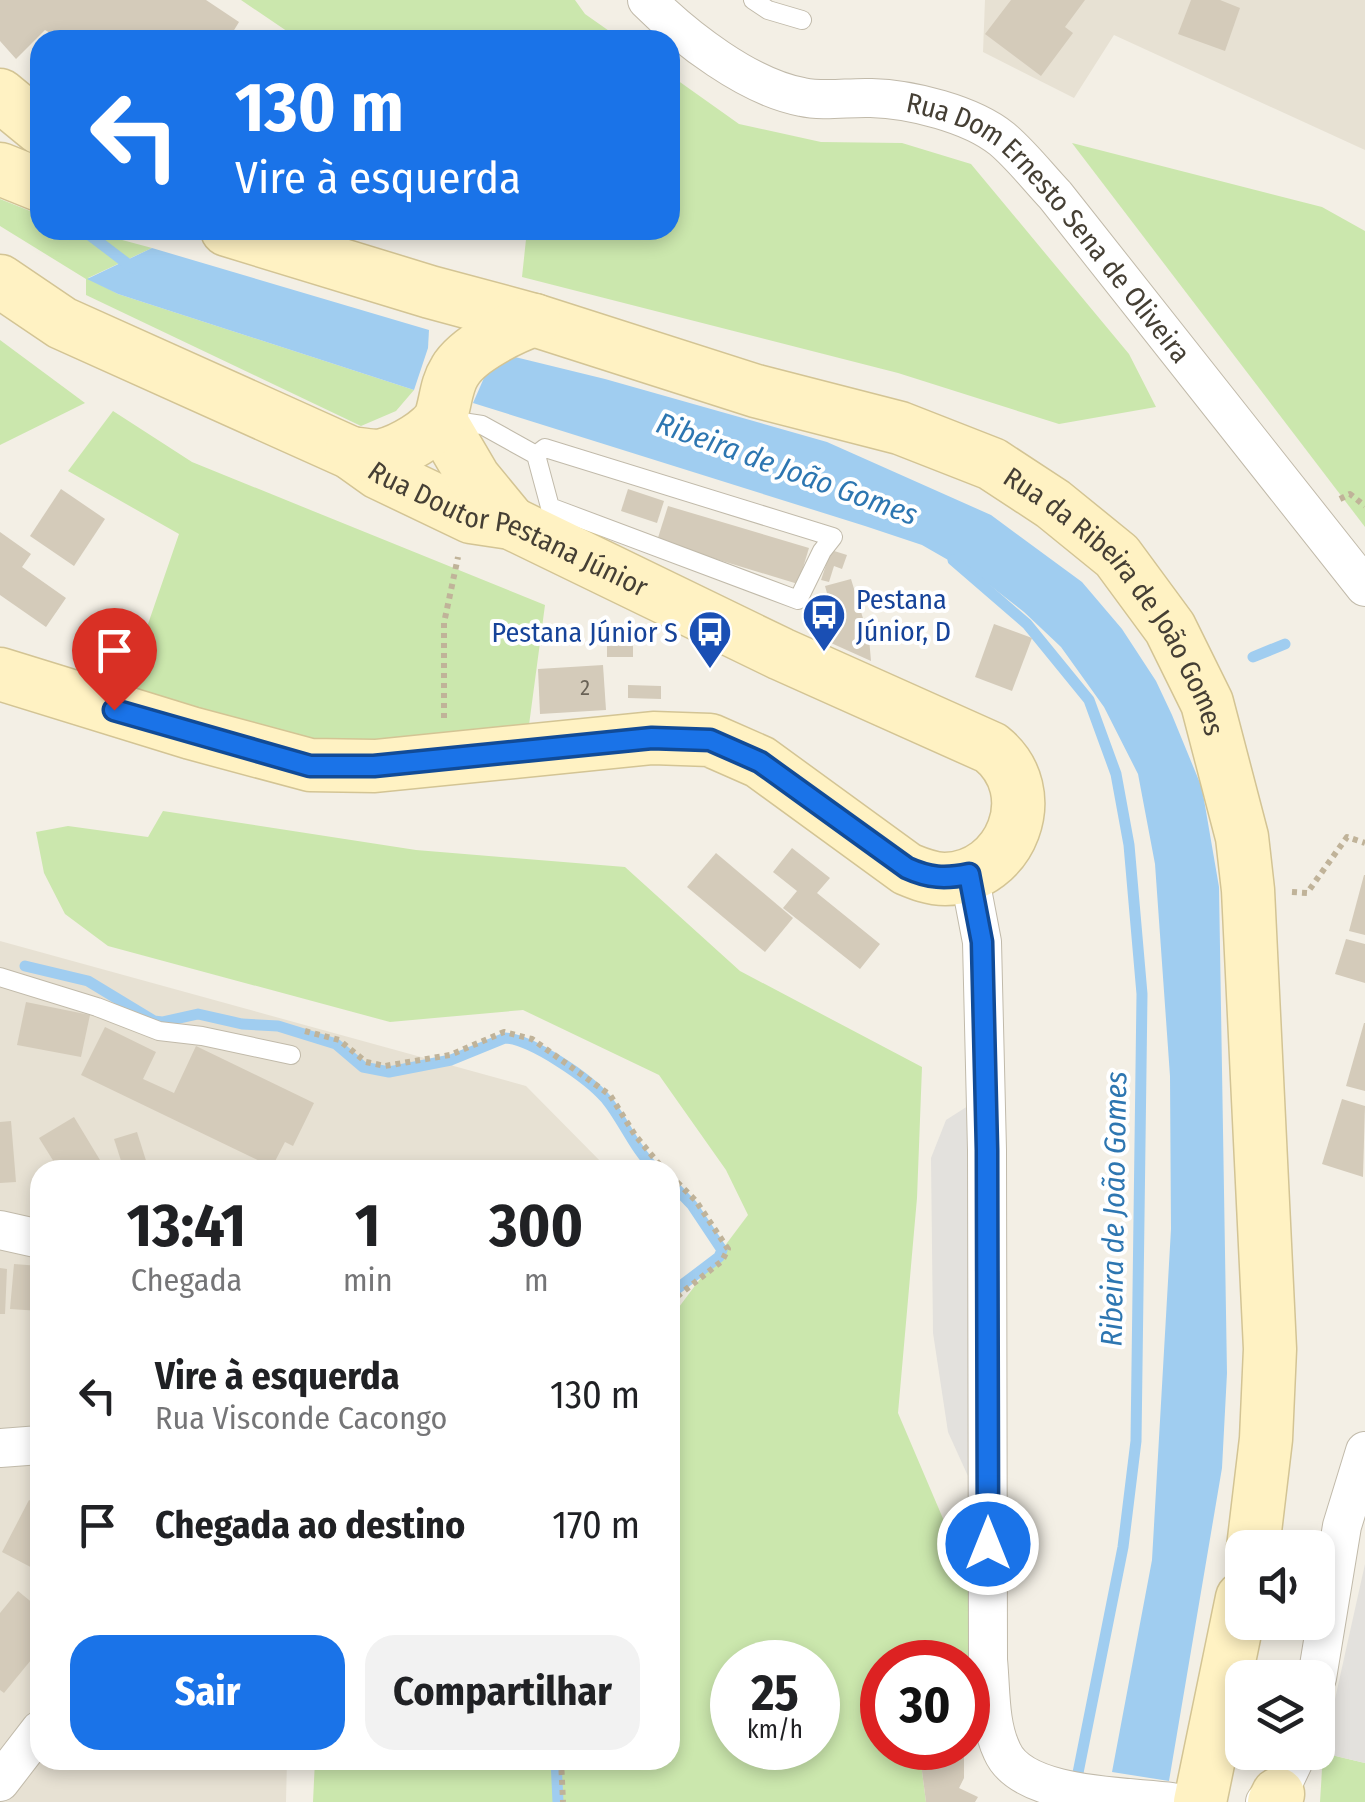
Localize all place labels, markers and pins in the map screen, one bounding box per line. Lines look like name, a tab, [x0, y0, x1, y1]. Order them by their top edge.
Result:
place label: Pestana Júnior, D	[856, 583, 951, 648]
bus stop icon: Pestana Júnior, D	[801, 592, 847, 653]
pin	[72, 608, 157, 711]
bus stop icon: Pestana Júnior S	[687, 609, 733, 670]
place label: Pestana Júnior S	[492, 616, 678, 649]

